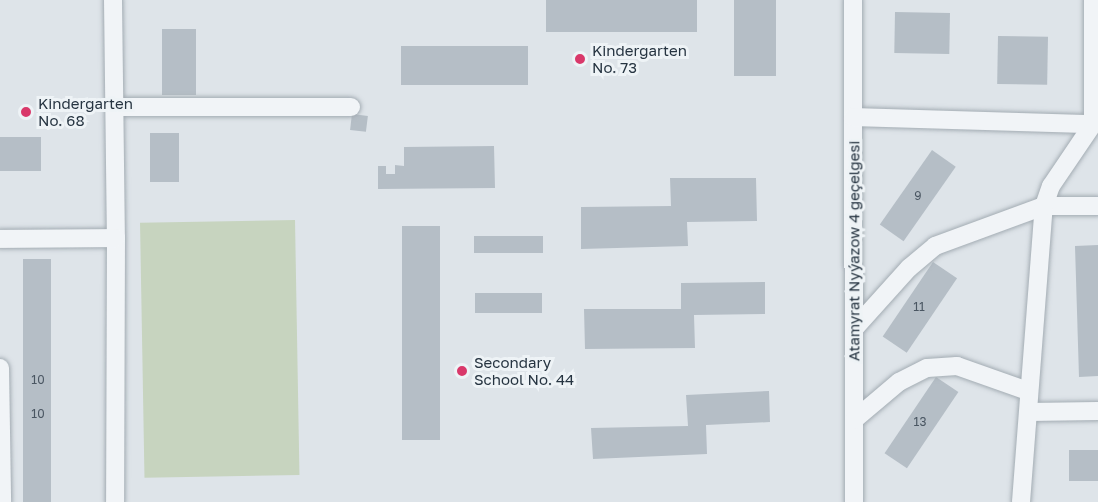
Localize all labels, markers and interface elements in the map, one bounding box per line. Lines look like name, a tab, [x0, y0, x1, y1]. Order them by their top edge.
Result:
place label: Kindergarten No. 73	[592, 41, 687, 76]
marker: Kindergarten No. 73	[573, 52, 587, 66]
place label: Kindergarten No. 68	[38, 94, 133, 129]
marker: Kindergarten No. 68	[19, 105, 33, 119]
street label: Atamyrat Nyýazow 4 geçelgesi	[845, 141, 863, 361]
house number: 9	[914, 189, 922, 203]
house number: 11	[913, 300, 925, 314]
place label: Secondary School No. 44	[474, 353, 574, 388]
marker: Secondary School No. 44	[455, 364, 469, 378]
house number: 10	[31, 373, 45, 387]
house number: 10	[31, 407, 45, 421]
house number: 13	[914, 415, 926, 429]

